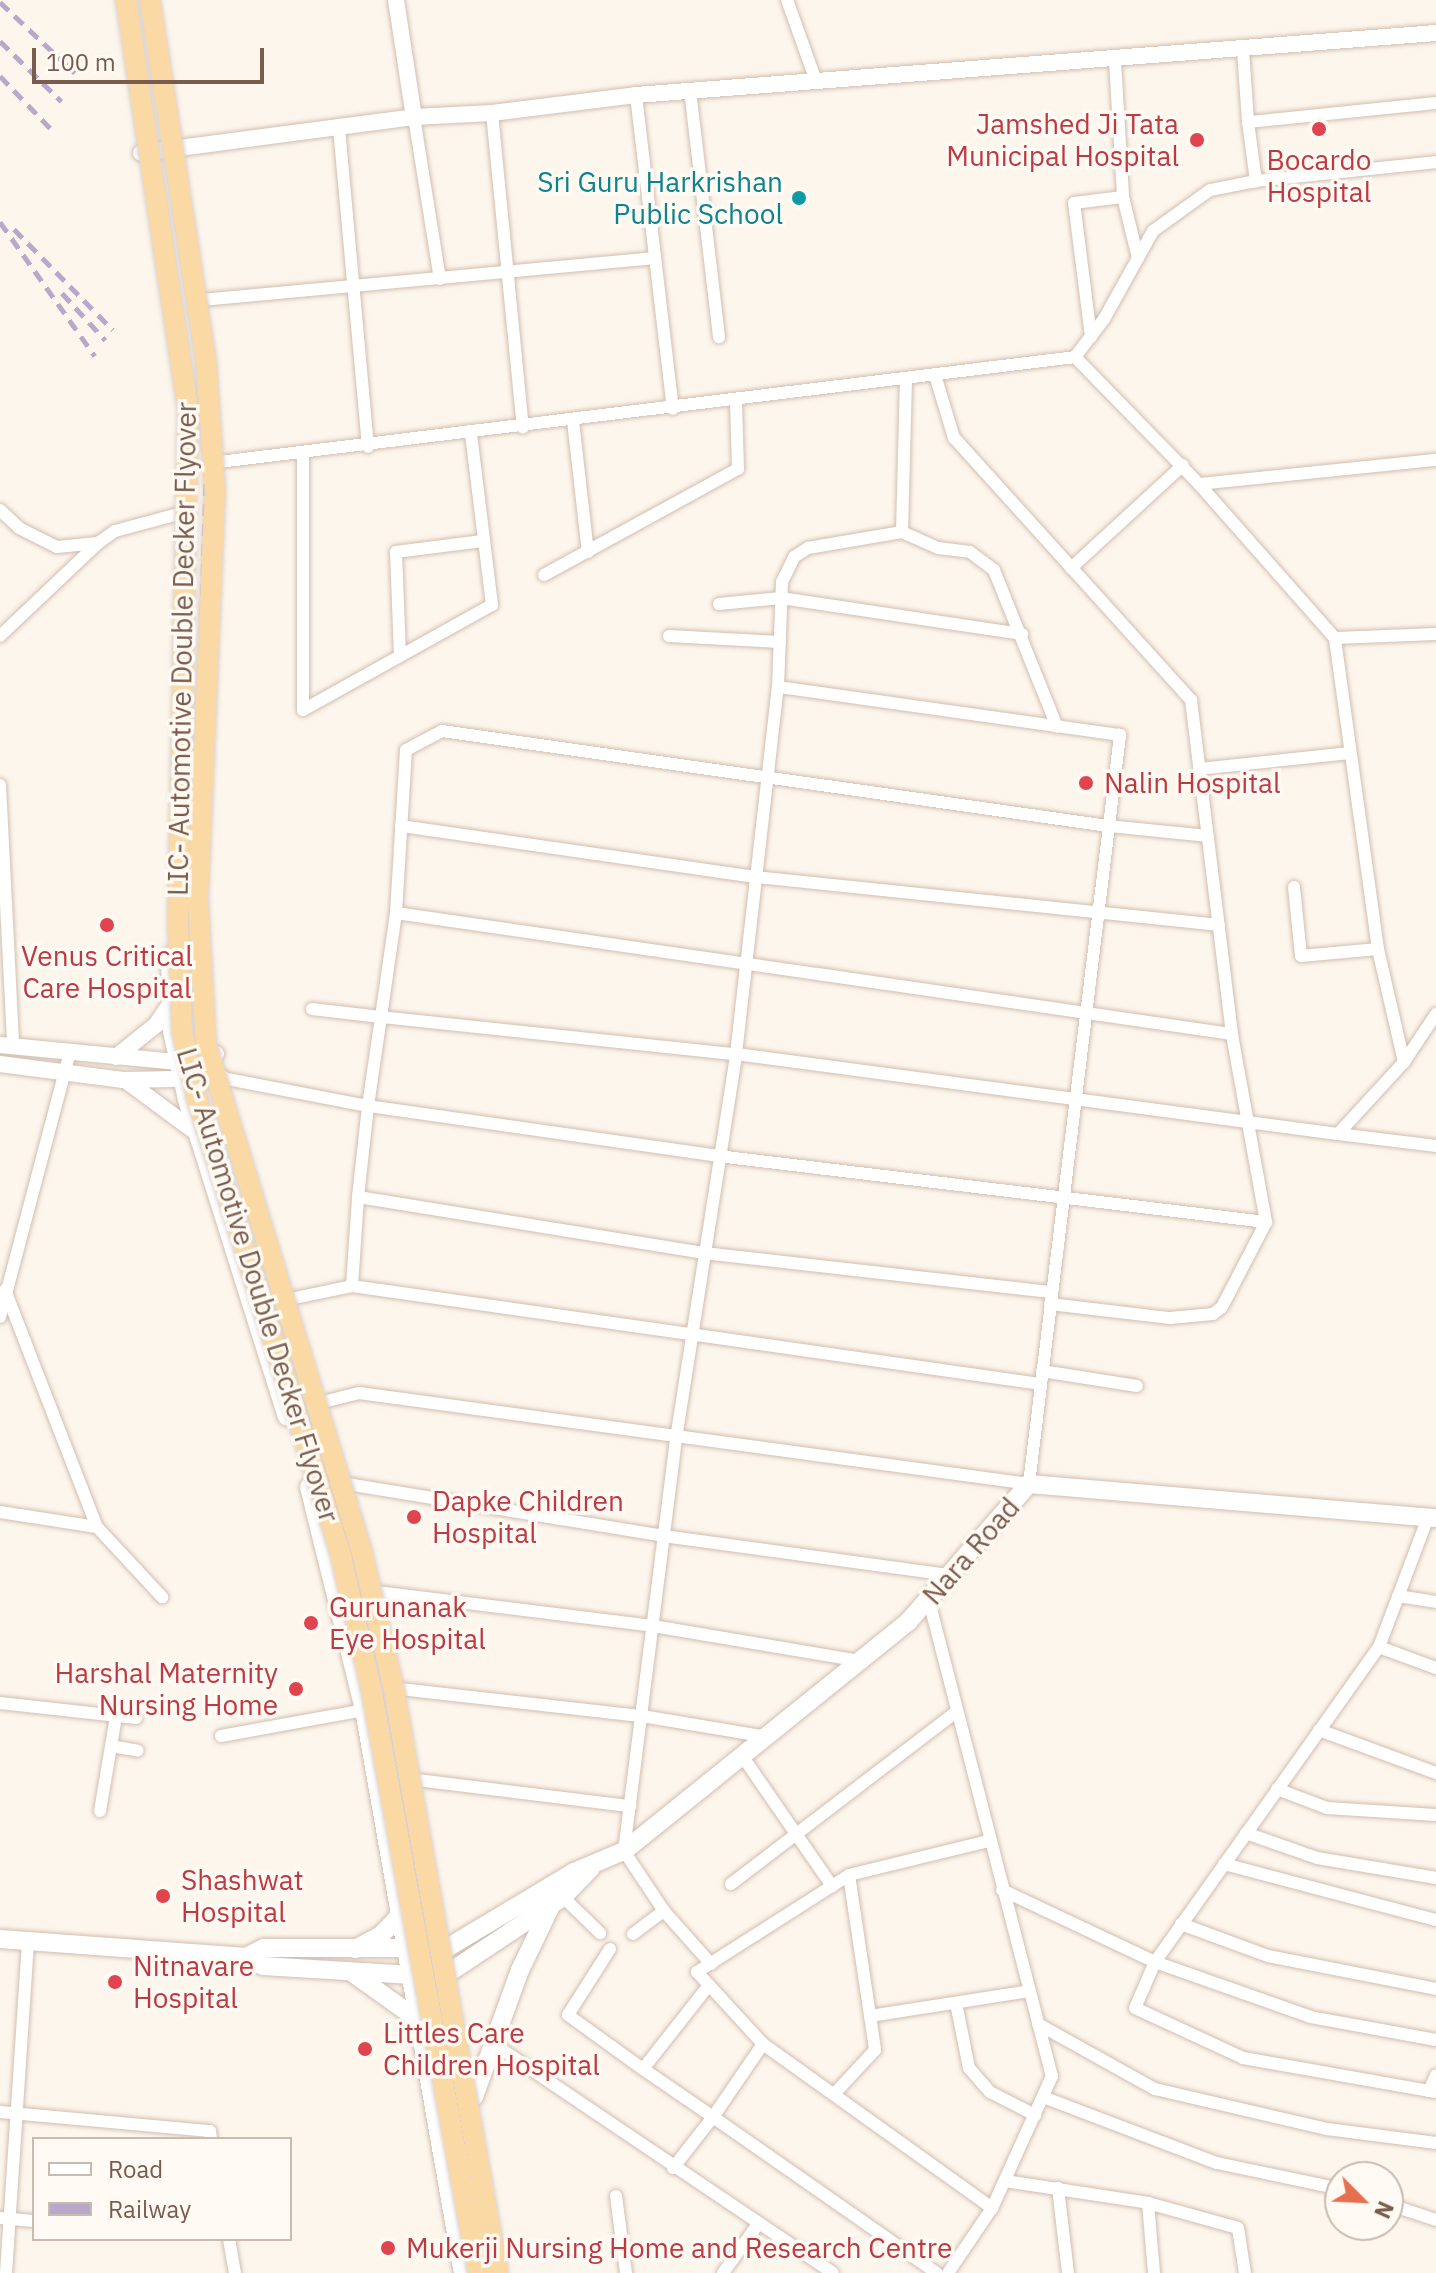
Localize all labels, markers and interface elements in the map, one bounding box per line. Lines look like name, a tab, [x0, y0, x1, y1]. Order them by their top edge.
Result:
scale bar	[36, 32, 268, 82]
text: 100 m	[46, 46, 116, 78]
place label: Jamshed Ji Tata Municipal Hospital	[946, 107, 1179, 173]
marker: Bocardo Hospital	[1308, 118, 1330, 140]
marker: Jamshed Ji Tata Municipal Hospital	[1186, 129, 1208, 151]
place label: Bocardo Hospital	[1266, 143, 1372, 209]
place label: Sri Guru Harkrishan Public School	[537, 165, 783, 231]
marker: Sri Guru Harkrishan Public School	[790, 189, 808, 207]
street label: LIC- Automotive Double Decker Flyover	[161, 402, 203, 896]
place label: Nalin Hospital	[1104, 766, 1281, 800]
marker: Nalin Hospital	[1075, 772, 1097, 794]
marker: Venus Critical Care Hospital	[96, 914, 118, 936]
place label: Venus Critical Care Hospital	[21, 939, 193, 1005]
street label: LIC- Automotive Double Decker Flyover	[170, 1044, 346, 1526]
place label: Dapke Children Hospital	[432, 1484, 624, 1550]
street label: Nara Road	[915, 1491, 1027, 1611]
marker: Dapke Children Hospital	[403, 1506, 425, 1528]
place label: Gurunanak Eye Hospital	[329, 1590, 486, 1656]
marker: Gurunanak Eye Hospital	[300, 1612, 322, 1634]
place label: Harshal Maternity Nursing Home	[55, 1656, 278, 1722]
marker: Harshal Maternity Nursing Home	[285, 1678, 307, 1700]
place label: Shashwat Hospital	[181, 1863, 304, 1929]
marker: Shashwat Hospital	[152, 1885, 174, 1907]
place label: Nitnavare Hospital	[133, 1949, 254, 2015]
marker: Nitnavare Hospital	[104, 1971, 126, 1993]
place label: Littles Care Children Hospital	[383, 2016, 600, 2082]
marker: Littles Care Children Hospital	[354, 2038, 376, 2060]
legend	[32, 2137, 292, 2241]
text: Road	[108, 2153, 163, 2185]
north arrow	[1324, 2161, 1404, 2241]
text: Railway	[108, 2193, 191, 2225]
text: N	[1368, 2197, 1401, 2223]
place label: Mukerji Nursing Home and Research Centre	[406, 2231, 952, 2265]
marker: Mukerji Nursing Home and Research Centre	[377, 2237, 399, 2259]

